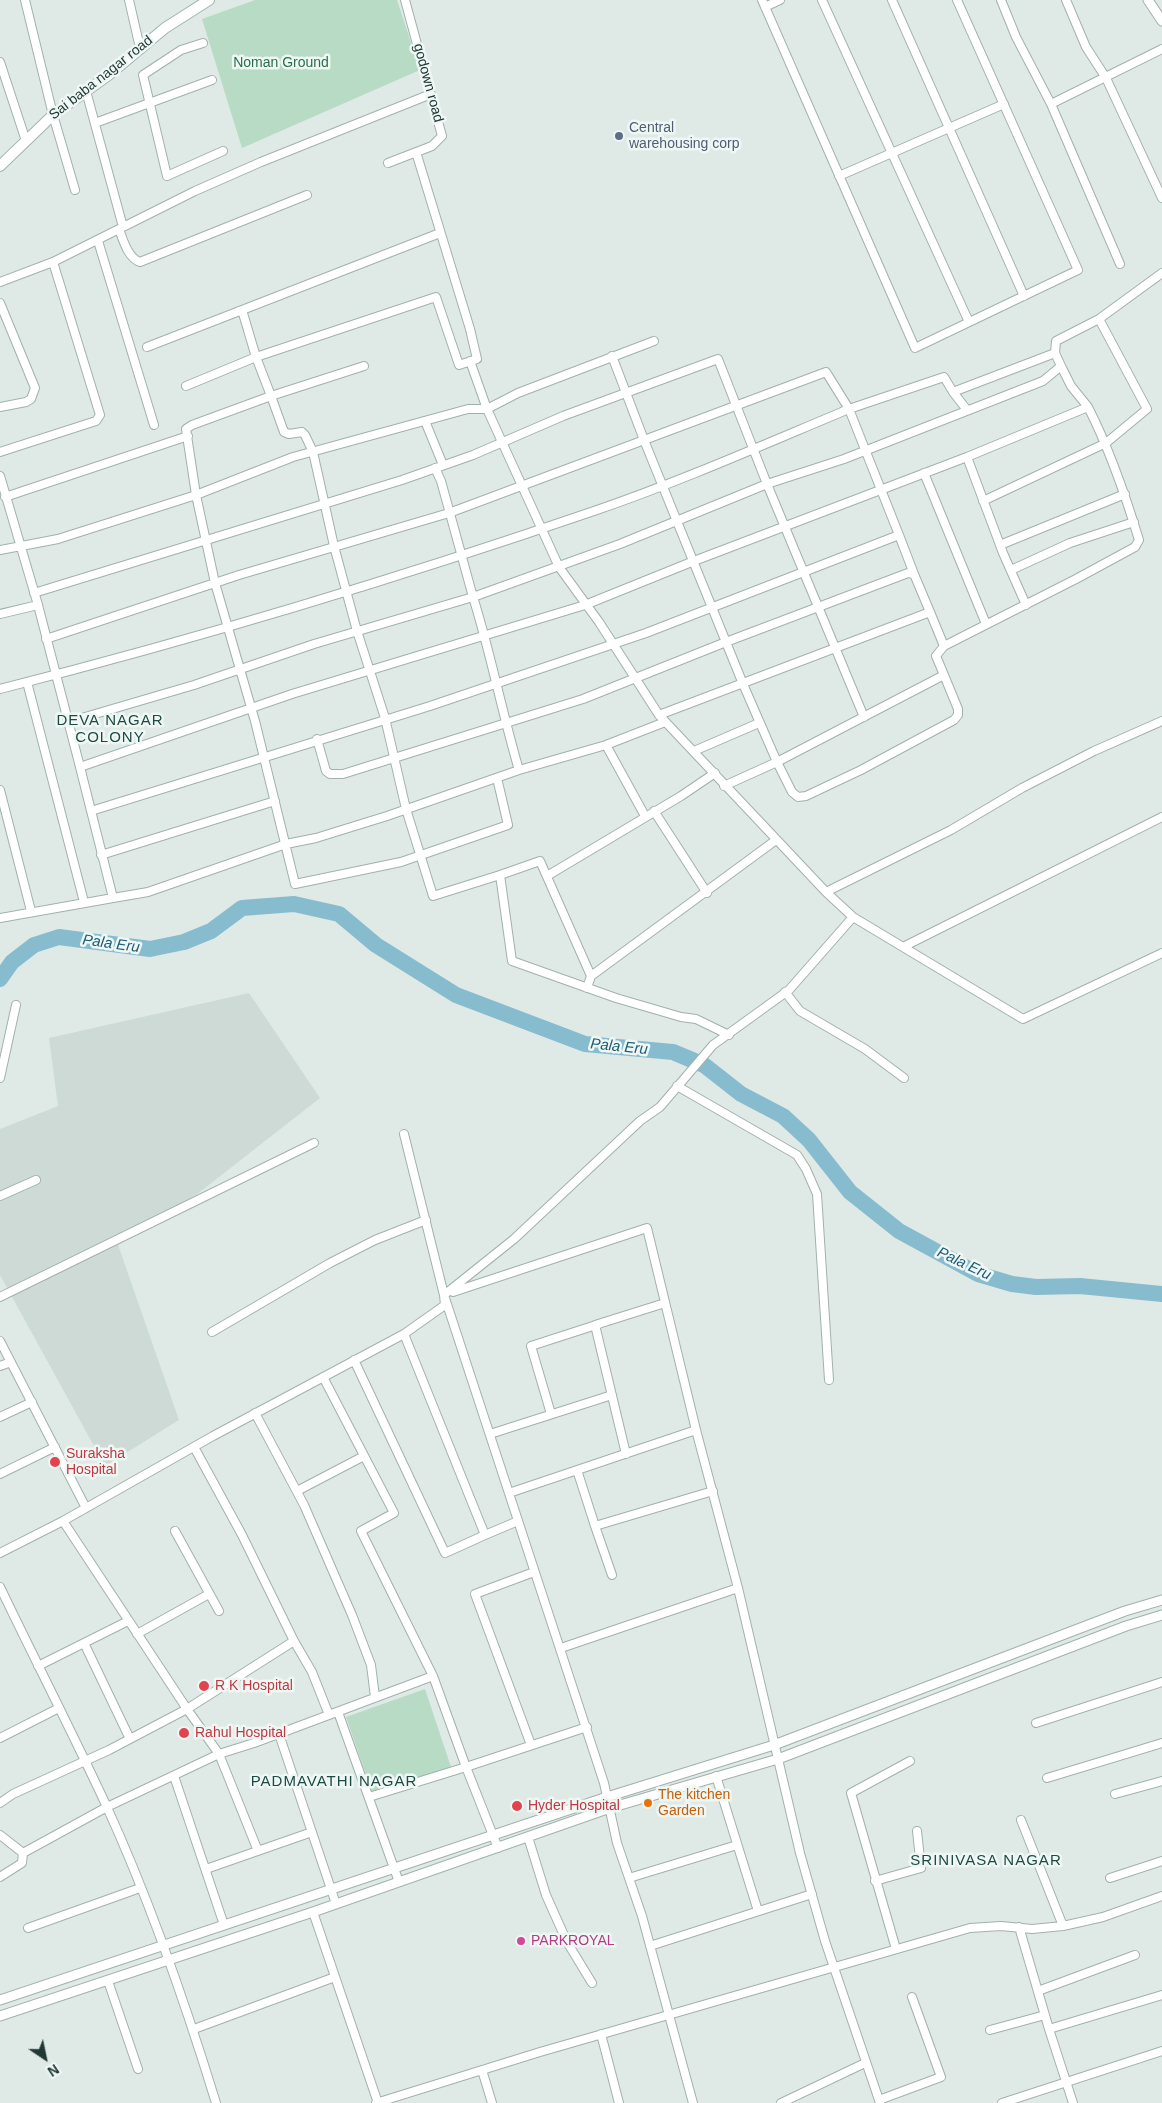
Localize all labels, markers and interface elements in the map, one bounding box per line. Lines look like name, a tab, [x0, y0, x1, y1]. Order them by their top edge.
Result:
street label: Sai baba nagar road	[46, 32, 156, 124]
street label: godown road	[409, 42, 447, 124]
park label: Noman Ground	[233, 55, 329, 71]
place label: Central warehousing corp	[629, 120, 740, 152]
marker: Central warehousing corp	[613, 130, 625, 142]
district label: DEVA NAGAR COLONY	[55, 712, 165, 747]
water label: Pala Eru	[81, 931, 141, 957]
water label: Pala Eru	[589, 1035, 649, 1059]
water label: Pala Eru	[934, 1244, 994, 1284]
place label: Suraksha Hospital	[66, 1446, 125, 1478]
marker: Suraksha Hospital	[48, 1455, 62, 1469]
place label: R K Hospital	[215, 1678, 293, 1694]
marker: R K Hospital	[197, 1679, 211, 1693]
place label: Rahul Hospital	[195, 1725, 286, 1741]
marker: Rahul Hospital	[177, 1726, 191, 1740]
district label: PADMAVATHI NAGAR	[249, 1773, 419, 1791]
place label: The kitchen Garden	[658, 1787, 730, 1820]
marker: The kitchen Garden	[642, 1797, 654, 1809]
place label: Hyder Hospital	[528, 1798, 620, 1814]
marker: Hyder Hospital	[510, 1799, 524, 1813]
district label: SRINIVASA NAGAR	[908, 1852, 1064, 1870]
place label: PARKROYAL	[531, 1933, 615, 1949]
marker: PARKROYAL	[515, 1935, 527, 1947]
north arrow	[20, 2033, 70, 2083]
text: N	[45, 2061, 62, 2080]

